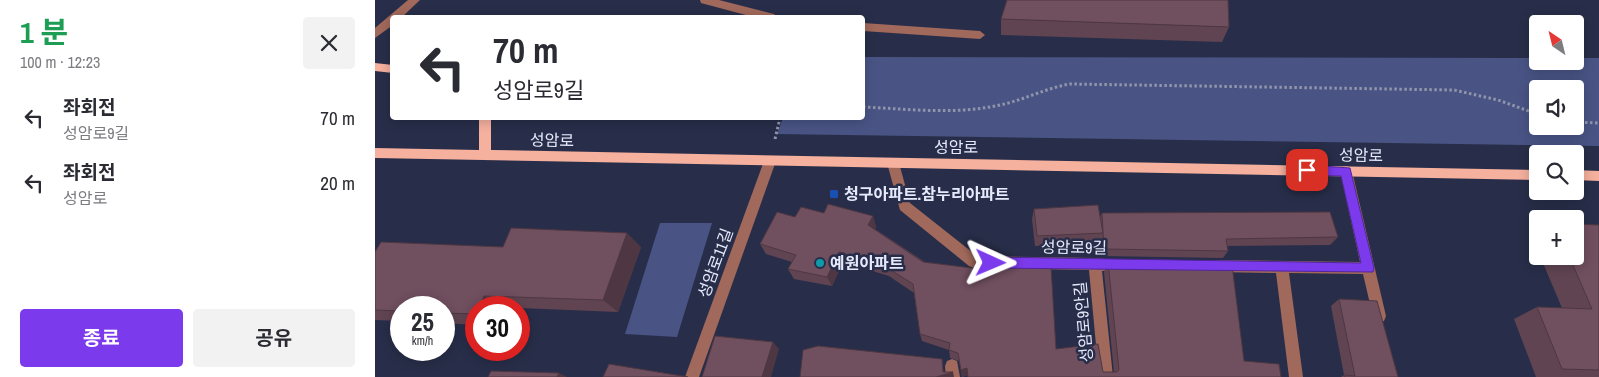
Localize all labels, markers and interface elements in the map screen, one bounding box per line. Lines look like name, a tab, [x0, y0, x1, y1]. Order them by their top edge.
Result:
text: 1 분	[20, 12, 68, 52]
north arrow	[1529, 15, 1584, 70]
map controls	[1529, 15, 1584, 265]
button: close	[303, 17, 355, 69]
text: 70 m	[493, 27, 558, 74]
icon: left	[410, 35, 475, 100]
text: 100 m · 12:23	[20, 51, 100, 73]
text: 성암로9길	[493, 75, 584, 105]
button: sound	[1529, 80, 1584, 135]
text: 좌회전	[63, 94, 115, 120]
icon: left	[20, 104, 48, 132]
text: 70 m	[320, 105, 355, 131]
text: 성암로9길	[63, 122, 129, 144]
street label: 성암로	[530, 129, 575, 151]
street label: 성암로	[934, 136, 978, 158]
street label: 성암로	[1339, 144, 1384, 166]
button: search	[1529, 145, 1584, 200]
pin	[1286, 149, 1328, 191]
icon: arrive	[1293, 156, 1321, 184]
text: 좌회전	[63, 159, 115, 185]
icon: left	[20, 169, 48, 197]
text: 20 m	[320, 170, 355, 196]
place label: 청구아파트.참누리아파트	[844, 183, 1010, 205]
text: 성암로	[63, 187, 107, 209]
marker: 청구아파트.참누리아파트	[828, 188, 840, 200]
button: +	[1529, 210, 1584, 265]
street label: 성암로11길	[692, 225, 738, 301]
street label: 성암로9길	[1041, 235, 1107, 259]
position arrow	[964, 236, 1016, 288]
place label: 예원아파트	[830, 252, 904, 274]
marker: 예원아파트	[814, 257, 826, 269]
street label: 성암로9안길	[1069, 281, 1097, 363]
speed limit sign: 30	[465, 296, 530, 361]
text: 25	[411, 305, 434, 339]
button: 종료	[20, 309, 183, 367]
button: 공유	[193, 309, 355, 367]
text: km/h	[412, 333, 433, 349]

